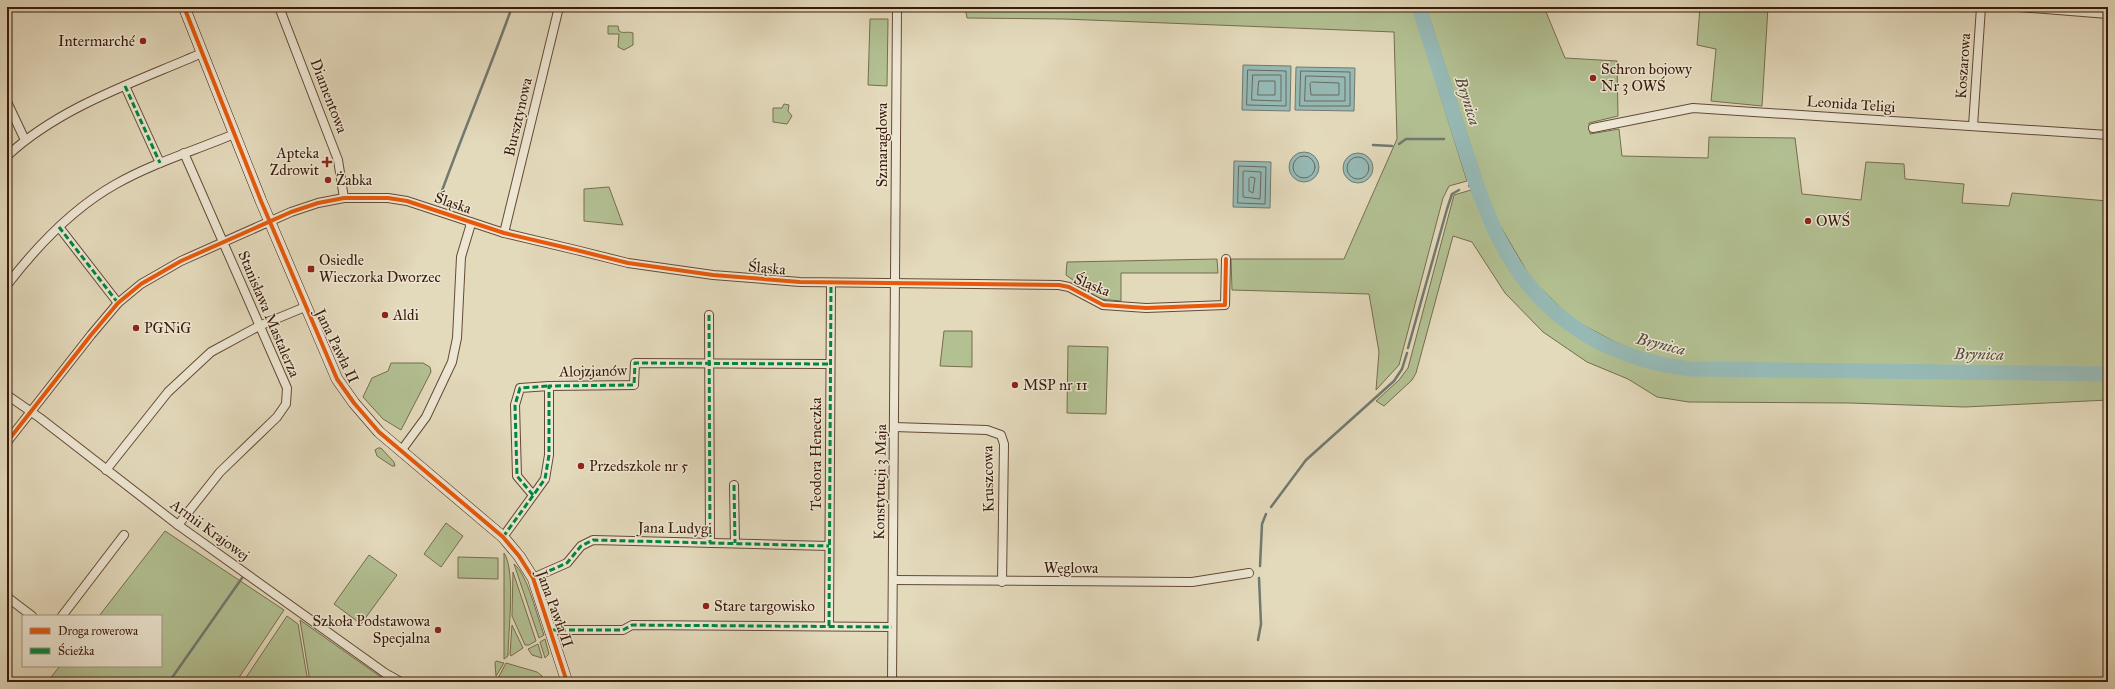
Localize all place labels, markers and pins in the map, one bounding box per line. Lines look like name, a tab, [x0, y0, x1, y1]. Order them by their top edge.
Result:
place label: Intermarché	[58, 32, 136, 50]
marker: Intermarché	[138, 36, 148, 46]
place label: Schron bojowy Nr 3 OWŚ	[1601, 60, 1693, 95]
marker: Schron bojowy Nr 3 OWŚ	[1588, 73, 1598, 83]
place label: Apteka Zdrowit	[270, 144, 320, 179]
marker: Apteka Zdrowit	[322, 157, 332, 167]
place label: Żabka	[336, 171, 373, 189]
marker: Żabka	[323, 175, 333, 185]
place label: OWŚ	[1816, 211, 1850, 230]
marker: OWŚ	[1803, 216, 1813, 226]
place label: Osiedle Wieczorka Dworzec	[319, 251, 441, 286]
marker: Osiedle Wieczorka Dworzec	[306, 264, 316, 274]
place label: Aldi	[392, 306, 419, 324]
marker: Aldi	[380, 310, 390, 320]
place label: PGNiG	[144, 319, 191, 337]
marker: PGNiG	[131, 323, 141, 333]
place label: MSP nr 11	[1023, 376, 1088, 394]
marker: MSP nr 11	[1010, 380, 1020, 390]
place label: Przedszkole nr 5	[589, 457, 688, 475]
marker: Przedszkole nr 5	[576, 461, 586, 471]
place label: Stare targowisko	[714, 597, 815, 615]
marker: Stare targowisko	[701, 601, 711, 611]
place label: Szkoła Podstawowa Specjalna	[312, 612, 431, 647]
marker: Szkoła Podstawowa Specjalna	[433, 625, 443, 635]

